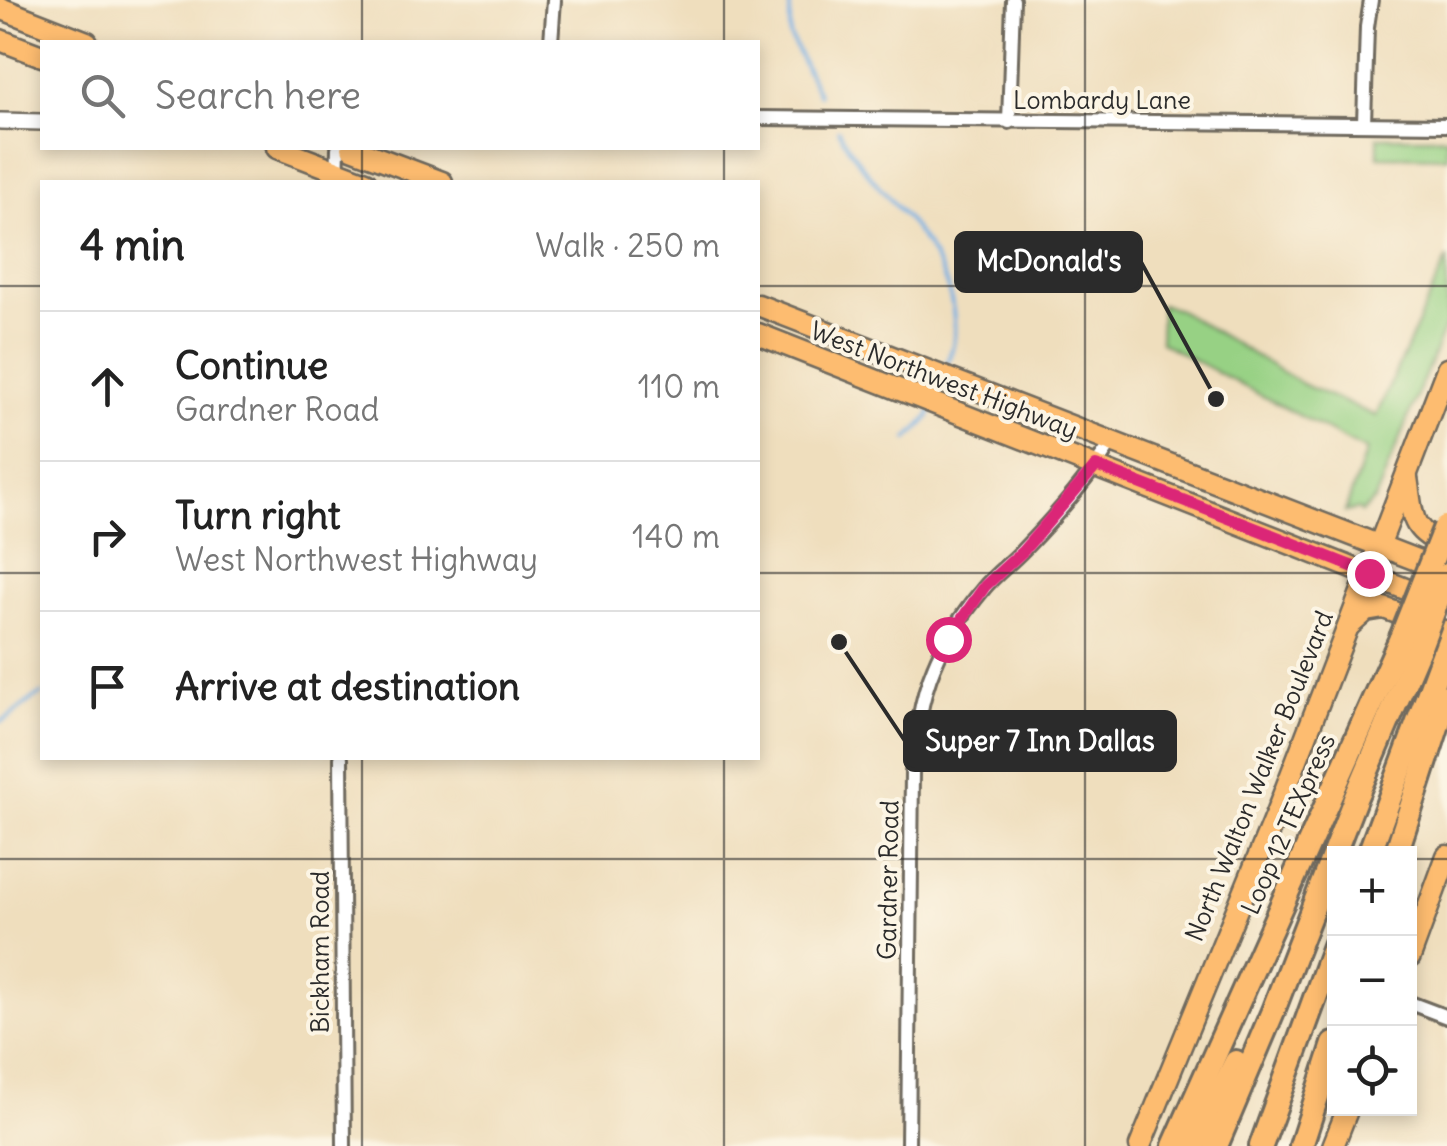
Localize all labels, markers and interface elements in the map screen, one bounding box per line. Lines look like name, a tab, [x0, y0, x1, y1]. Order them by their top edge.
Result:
search box	[40, 40, 760, 150]
icon: search	[75, 68, 130, 123]
text: Search here	[155, 72, 361, 119]
street label: Lombardy Lane	[1013, 84, 1191, 116]
text: 4 min	[80, 219, 185, 271]
text: Walk · 250 m	[535, 225, 720, 266]
callout: McDonald's	[956, 233, 1141, 291]
text: McDonald's	[976, 243, 1122, 279]
street label: West Northwest Highway	[806, 314, 1082, 446]
text: Continue	[175, 342, 328, 389]
icon: ahead	[80, 359, 135, 414]
text: 110 m	[638, 366, 720, 407]
text: Gardner Road	[175, 389, 379, 430]
text: Turn right	[175, 492, 341, 539]
icon: right	[80, 509, 135, 564]
text: 140 m	[632, 516, 720, 557]
text: West Northwest Highway	[175, 539, 538, 580]
route end	[1347, 551, 1393, 597]
street label: North Walton Walker Boulevard	[1178, 606, 1340, 946]
route start	[926, 617, 972, 663]
icon: arrive	[80, 659, 135, 714]
text: Arrive at destination	[175, 663, 520, 710]
callout: Super 7 Inn Dallas	[905, 712, 1175, 770]
text: Super 7 Inn Dallas	[925, 723, 1155, 759]
street label: Loop 12 TEXpress	[1234, 729, 1342, 919]
street label: Gardner Road	[871, 800, 905, 960]
map controls	[1327, 846, 1417, 1116]
button: +	[1327, 846, 1417, 936]
street label: Bickham Road	[304, 871, 336, 1033]
button: −	[1327, 936, 1417, 1026]
button: locate	[1327, 1026, 1417, 1116]

